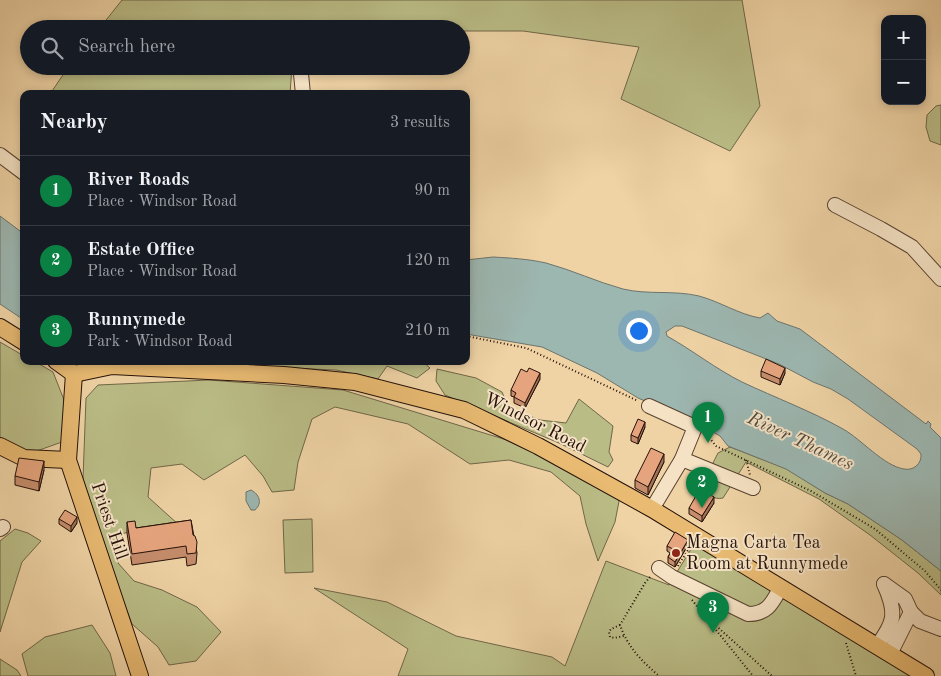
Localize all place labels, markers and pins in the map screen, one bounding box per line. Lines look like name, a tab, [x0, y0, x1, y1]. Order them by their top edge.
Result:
pin: 1	[692, 402, 724, 443]
pin: 2	[686, 467, 718, 508]
place label: Magna Carta Tea Room at Runnymede	[686, 534, 848, 573]
marker: Magna Carta Tea Room at Runnymede	[670, 547, 682, 559]
pin: 3	[697, 592, 729, 633]

